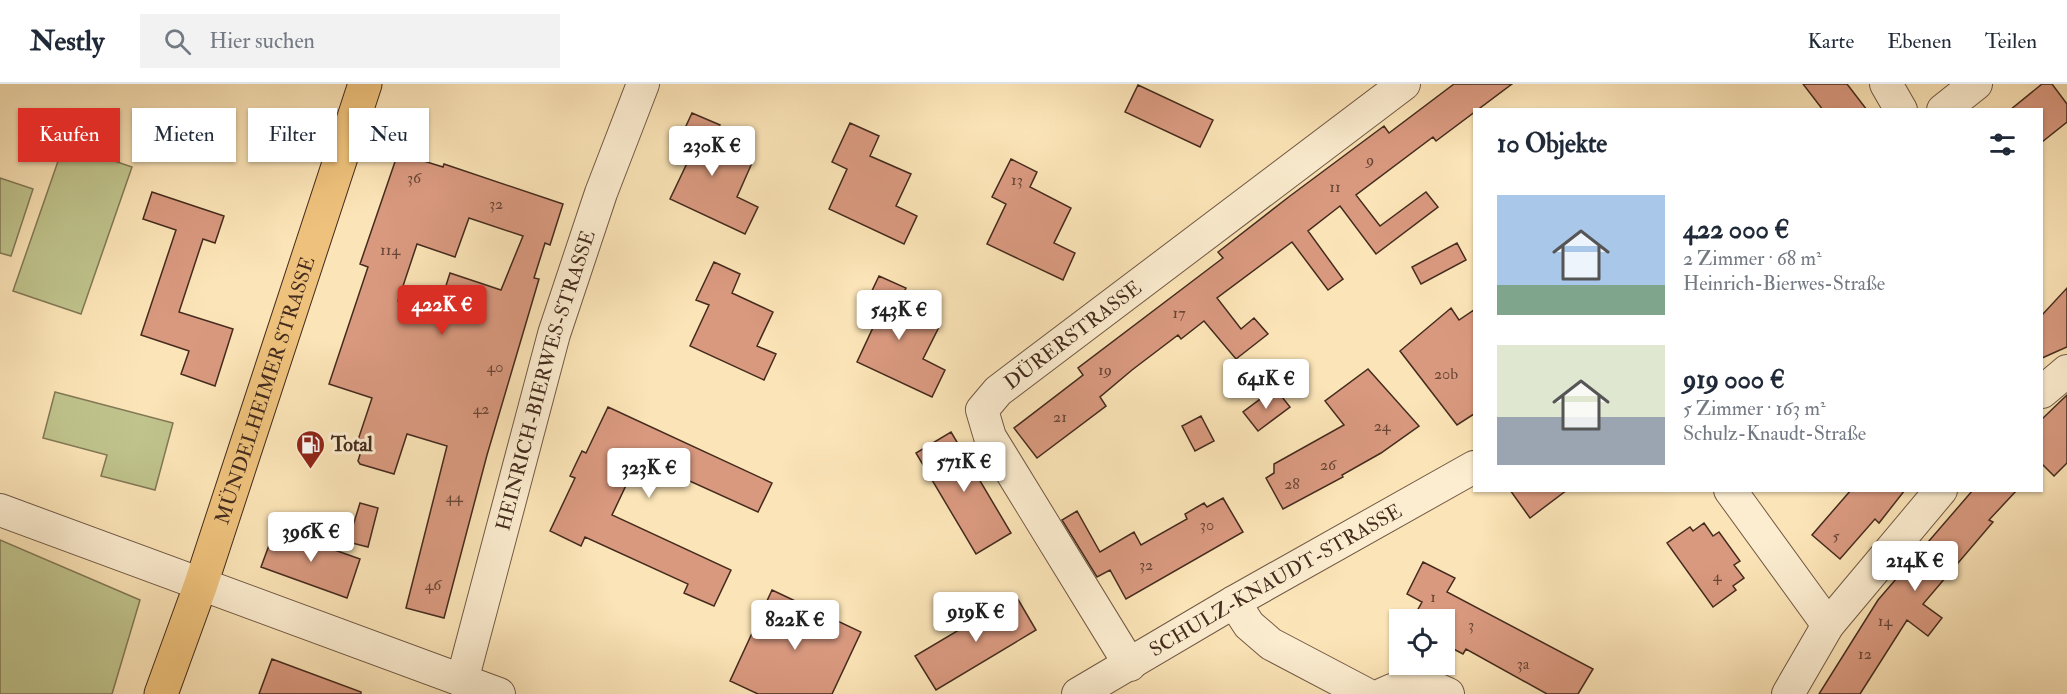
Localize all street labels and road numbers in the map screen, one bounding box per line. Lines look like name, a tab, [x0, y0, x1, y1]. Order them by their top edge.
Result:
street label: HEINRICH-BIERWES-STRASSE	[490, 227, 600, 533]
street label: MÜNDELHEIMER STRASSE	[209, 253, 320, 527]
street label: DÜRERSTRASSE	[999, 275, 1146, 395]
street label: SCHULZ-KNAUDT-STRASSE	[1145, 498, 1406, 662]

